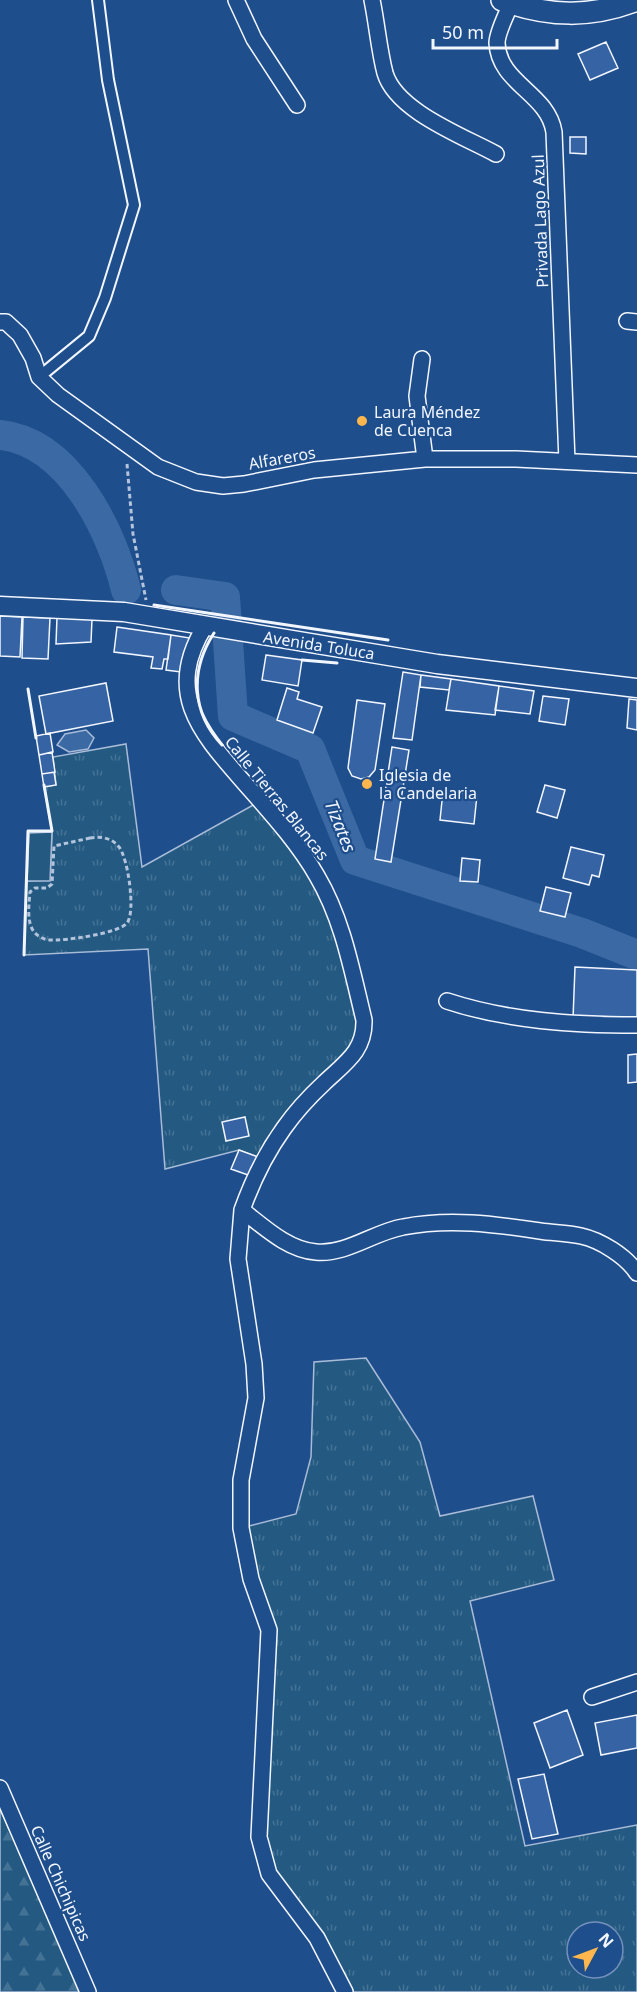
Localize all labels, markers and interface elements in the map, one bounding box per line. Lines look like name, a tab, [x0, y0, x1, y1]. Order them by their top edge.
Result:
scale bar	[433, 12, 558, 50]
text: 50 m	[442, 20, 484, 44]
street label: Privada Lago Azul	[527, 154, 553, 288]
place label: Laura Méndez de Cuenca	[374, 401, 480, 441]
marker: Laura Méndez de Cuenca	[355, 414, 369, 428]
street label: Alfareros	[247, 441, 317, 475]
street label: Avenida Toluca	[262, 625, 376, 665]
street label: Calle Tierras Blancas	[220, 731, 334, 865]
place label: Iglesia de la Candelaria	[379, 764, 477, 804]
marker: Iglesia de la Candelaria	[360, 777, 374, 791]
water label: Tizates	[320, 796, 362, 856]
street label: Calle Chichipicas	[26, 1822, 96, 1944]
north arrow	[565, 1920, 625, 1980]
text: N	[594, 1928, 619, 1952]

